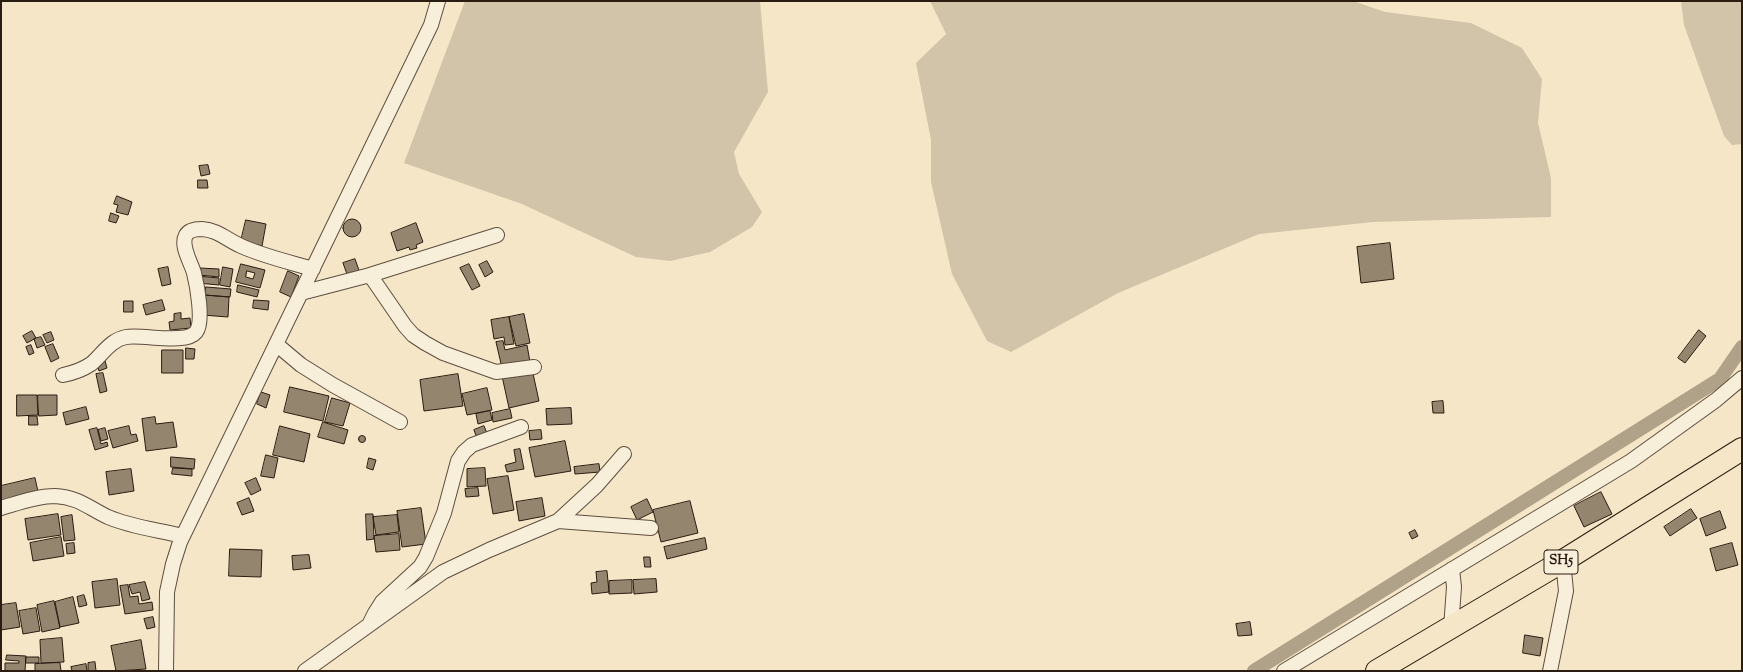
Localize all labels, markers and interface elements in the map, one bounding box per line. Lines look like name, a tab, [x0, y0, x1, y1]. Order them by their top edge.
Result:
road number: SH5	[1544, 550, 1578, 574]

